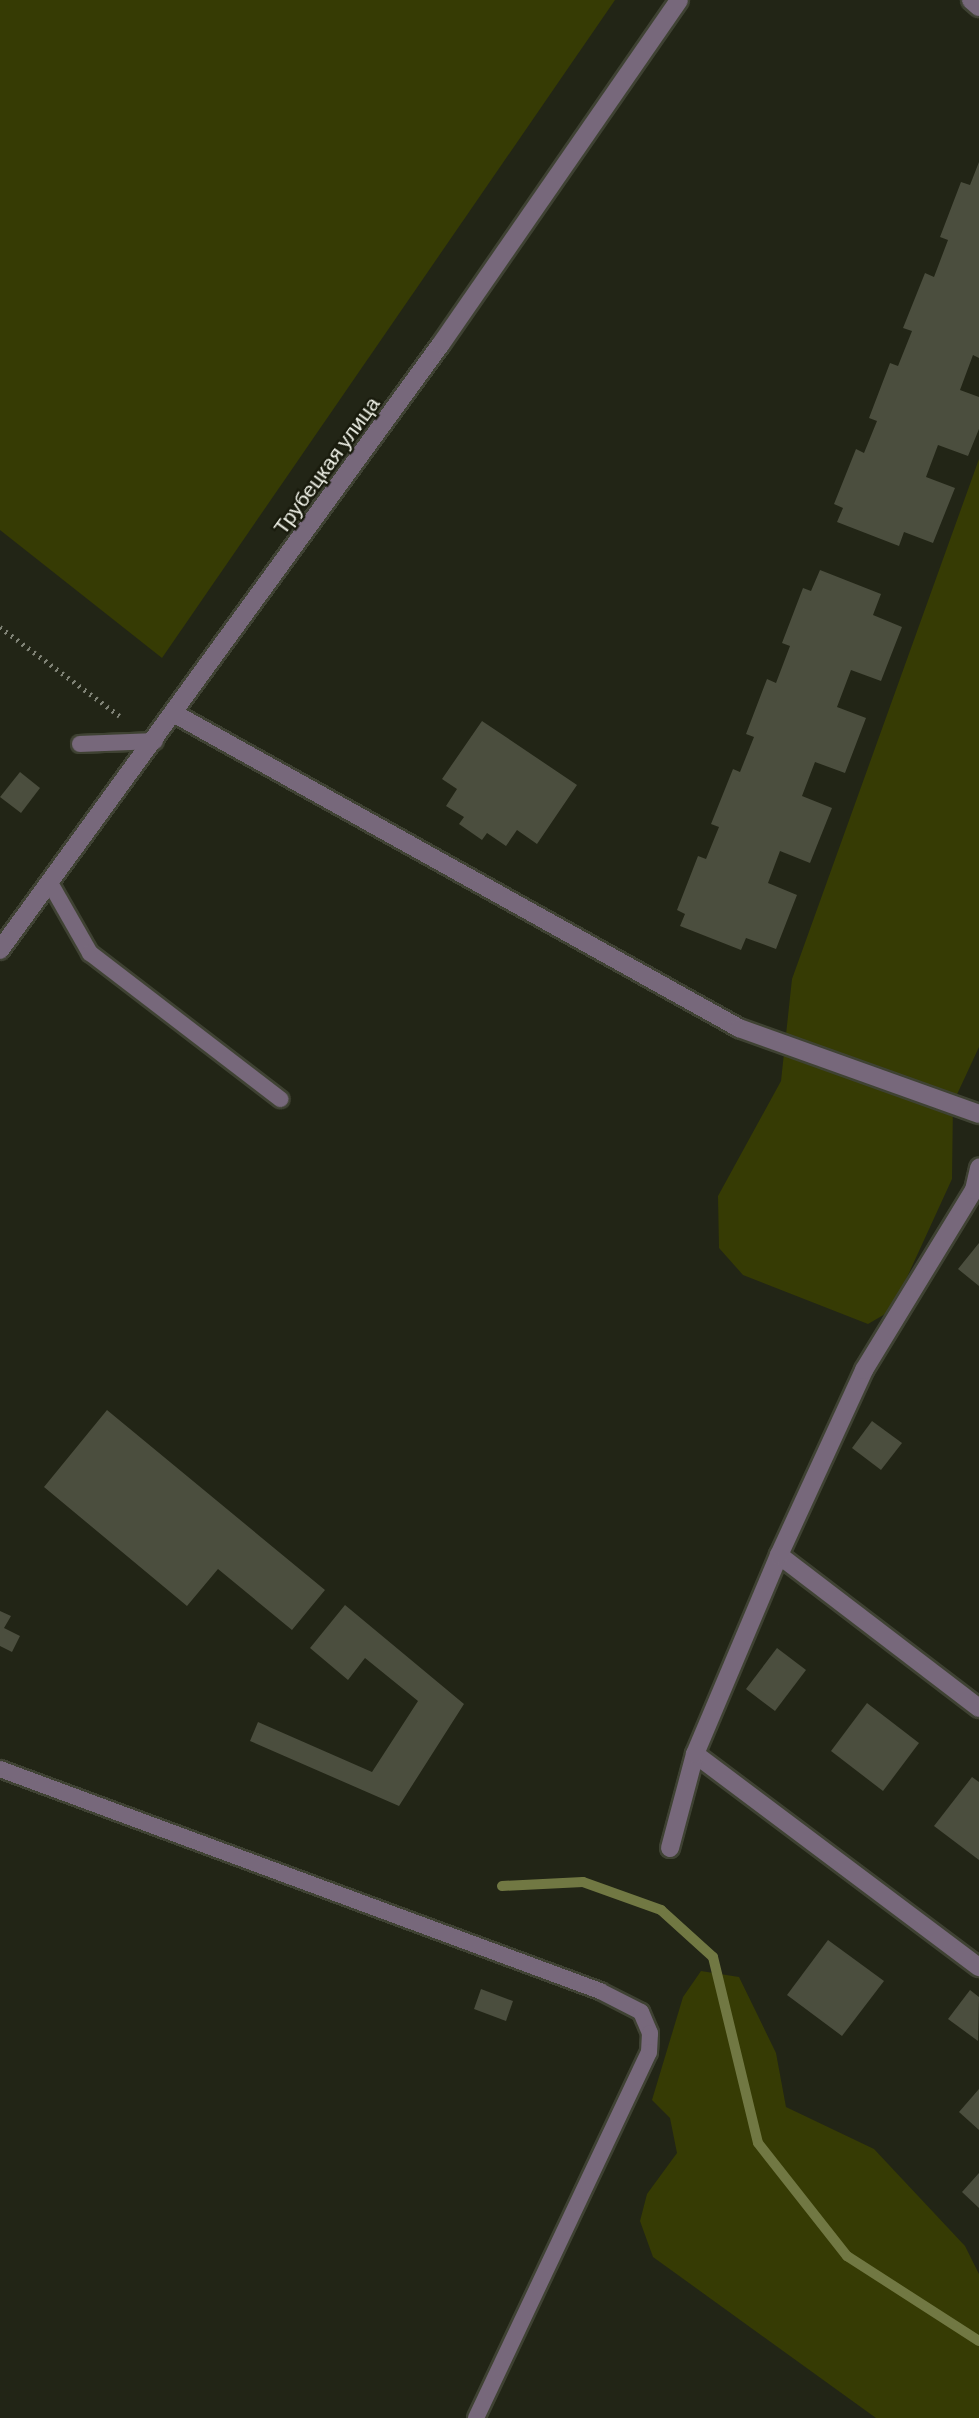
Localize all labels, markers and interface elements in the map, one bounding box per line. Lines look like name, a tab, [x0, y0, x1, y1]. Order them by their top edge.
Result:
street label: Трубецкая улица	[268, 391, 384, 539]

